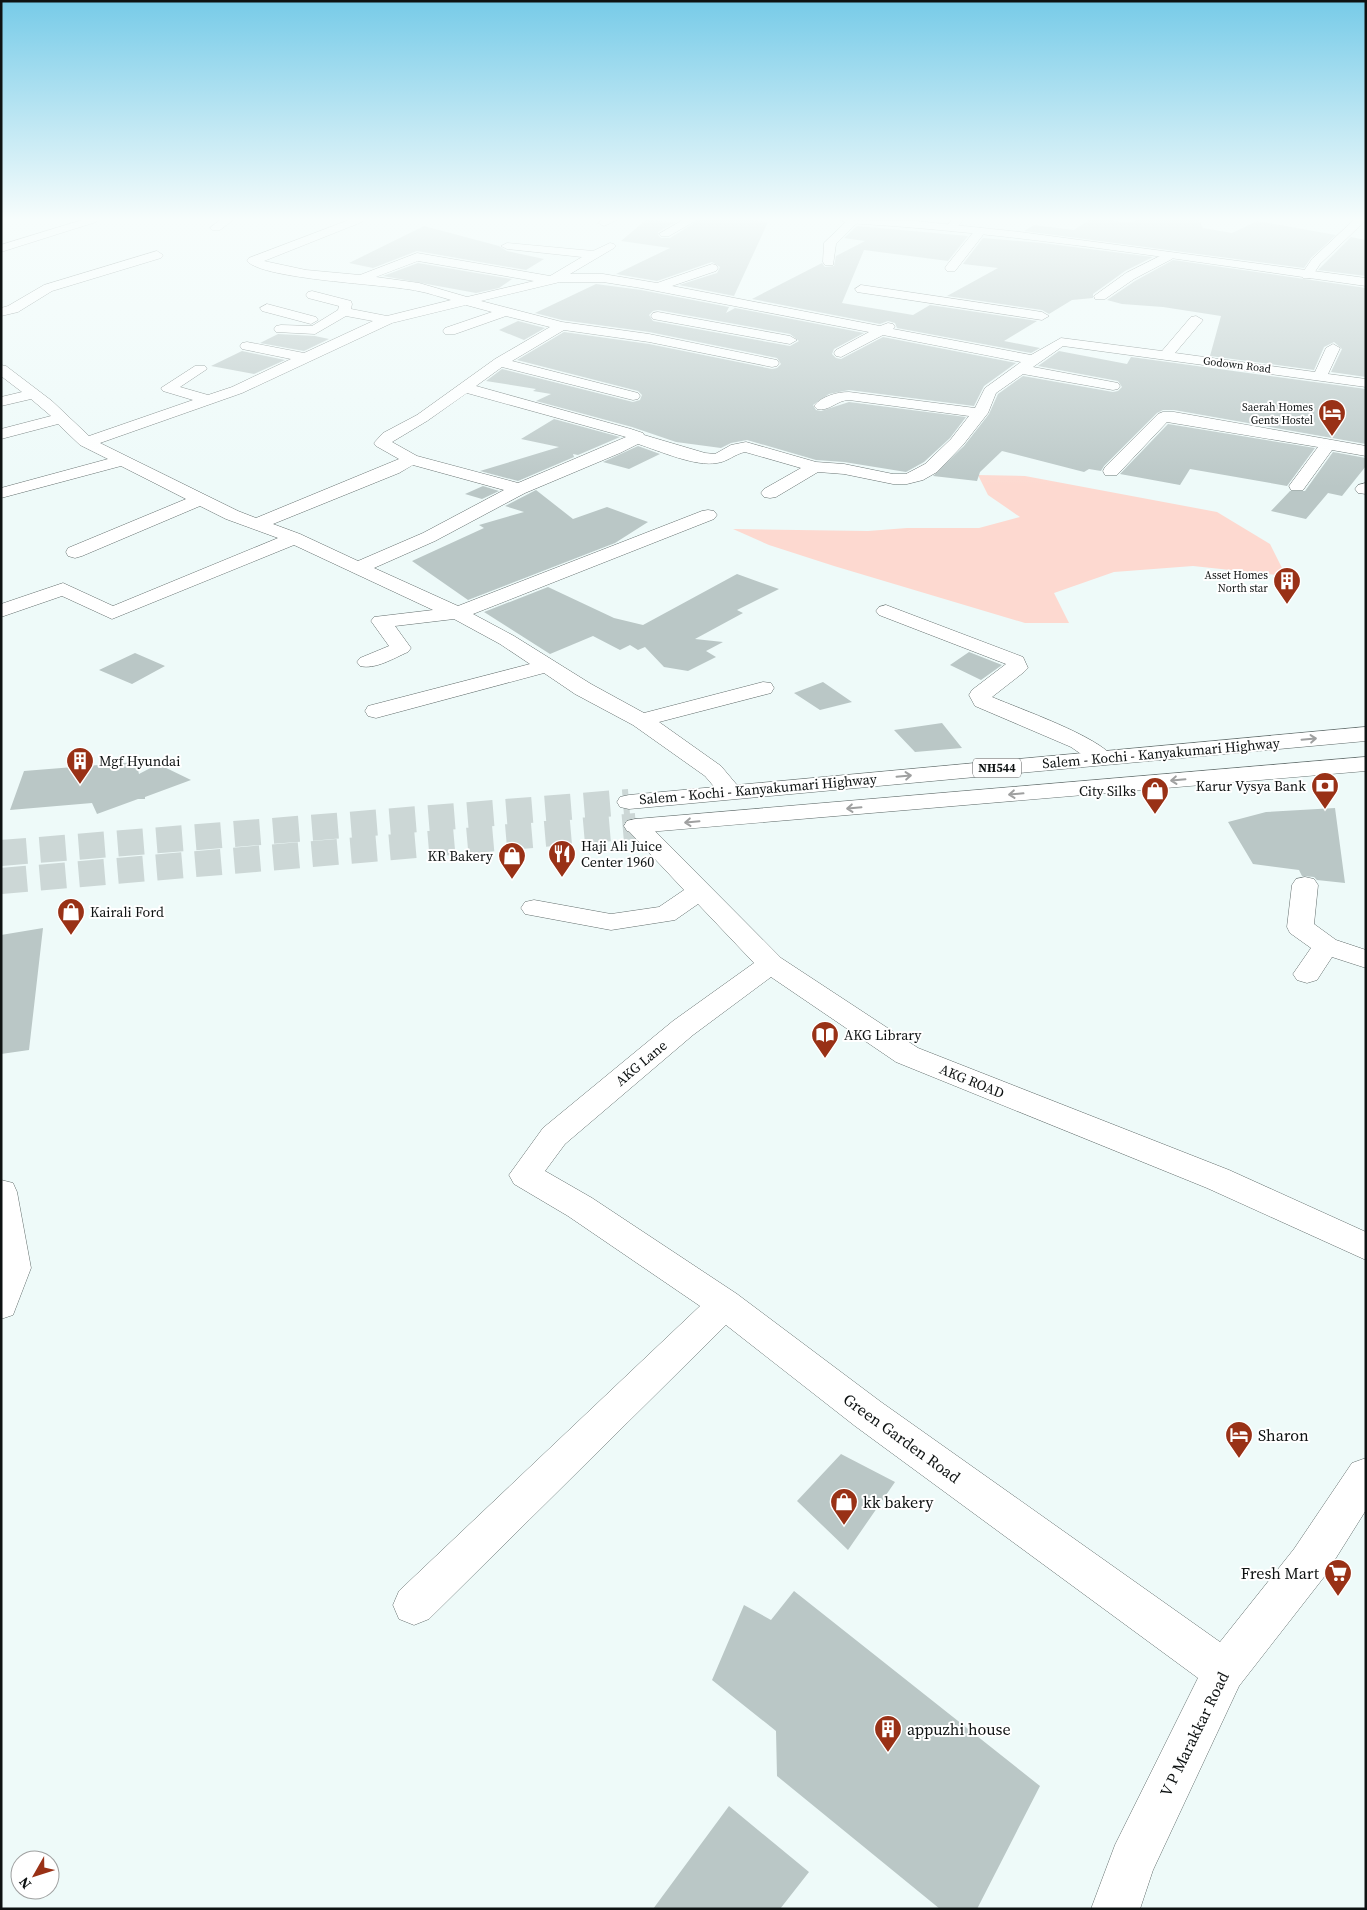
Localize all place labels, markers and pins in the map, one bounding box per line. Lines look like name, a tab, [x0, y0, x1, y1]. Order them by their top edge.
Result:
hotel icon: Saerah Homes Gents Hostel	[1317, 398, 1347, 437]
place label: Saerah Homes Gents Hostel	[1242, 400, 1313, 428]
building icon: Asset Homes North star	[1272, 566, 1302, 605]
place label: Asset Homes North star	[1205, 568, 1268, 596]
building icon: Mgf Hyundai	[65, 746, 95, 785]
place label: Mgf Hyundai	[99, 751, 180, 771]
bank icon: Karur Vysya Bank	[1310, 771, 1340, 810]
shop icon: City Silks	[1140, 776, 1170, 815]
place label: Karur Vysya Bank	[1196, 776, 1306, 796]
place label: City Silks	[1079, 781, 1136, 801]
place label: Haji Ali Juice Center 1960	[581, 836, 662, 872]
restaurant icon: Haji Ali Juice Center 1960	[547, 839, 577, 878]
shop icon: KR Bakery	[497, 841, 527, 880]
place label: KR Bakery	[428, 846, 494, 866]
shop icon: Kairali Ford	[56, 897, 86, 936]
place label: Kairali Ford	[90, 902, 164, 922]
library icon: AKG Library	[810, 1020, 840, 1059]
place label: AKG Library	[844, 1025, 922, 1045]
hotel icon: Sharon	[1224, 1420, 1254, 1459]
place label: Sharon	[1258, 1424, 1309, 1446]
shop icon: kk bakery	[829, 1487, 859, 1526]
place label: kk bakery	[863, 1491, 934, 1513]
supermarket icon: Fresh Mart	[1323, 1558, 1353, 1597]
place label: Fresh Mart	[1241, 1562, 1320, 1584]
building icon: appuzhi house	[873, 1714, 903, 1753]
place label: appuzhi house	[907, 1718, 1011, 1740]

